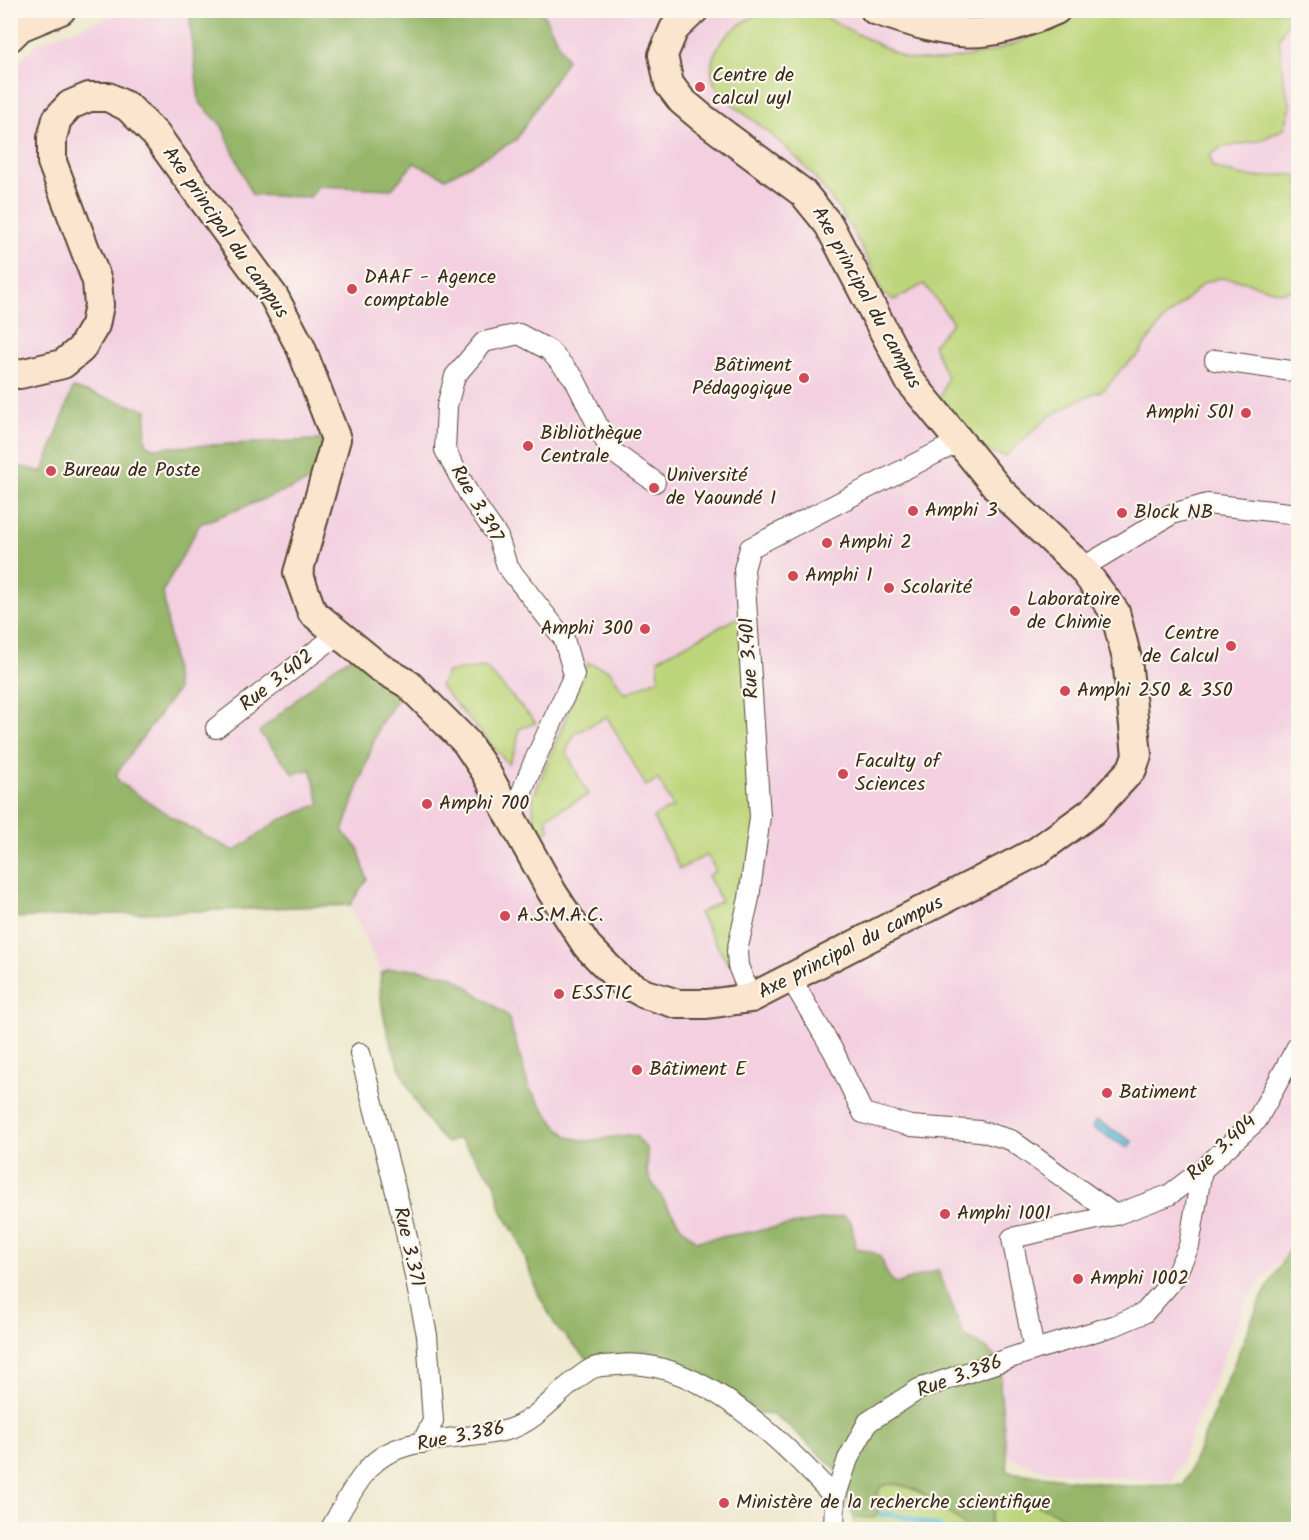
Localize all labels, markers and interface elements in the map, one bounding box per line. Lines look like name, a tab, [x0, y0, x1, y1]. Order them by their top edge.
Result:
place label: Centre de calcul uy1	[712, 60, 794, 115]
marker: Centre de calcul uy1	[693, 80, 707, 94]
street label: Axe principal du campus	[153, 140, 297, 326]
street label: Axe principal du campus	[802, 201, 930, 396]
place label: DAAF - Agence comptable	[364, 262, 496, 317]
marker: DAAF - Agence comptable	[345, 282, 359, 296]
place label: Bâtiment Pédagogique	[692, 350, 792, 405]
marker: Bâtiment Pédagogique	[797, 371, 811, 385]
place label: Amphi 501	[1146, 397, 1234, 429]
marker: Amphi 501	[1239, 406, 1253, 420]
place label: Bibliothèque Centrale	[540, 418, 642, 473]
marker: Bibliothèque Centrale	[521, 439, 535, 453]
place label: Bureau de Poste	[63, 455, 200, 487]
street label: Rue 3.397	[441, 459, 511, 549]
place label: Université de Yaoundé I	[666, 460, 776, 515]
marker: Bureau de Poste	[44, 464, 58, 478]
marker: Université de Yaoundé I	[647, 481, 661, 495]
place label: Amphi 3	[925, 495, 998, 527]
place label: Block NB	[1134, 497, 1213, 529]
marker: Amphi 3	[906, 504, 920, 518]
marker: Block NB	[1115, 506, 1129, 520]
place label: Amphi 2	[839, 527, 912, 559]
marker: Amphi 2	[820, 536, 834, 550]
place label: Amphi 1	[805, 560, 872, 592]
marker: Amphi 1	[786, 569, 800, 583]
place label: Scolarité	[901, 572, 973, 604]
marker: Scolarité	[882, 581, 896, 595]
place label: Laboratoire de Chimie	[1027, 584, 1120, 639]
marker: Laboratoire de Chimie	[1008, 604, 1022, 618]
place label: Amphi 300	[540, 613, 633, 645]
street label: Rue 3.401	[731, 616, 769, 700]
place label: Centre de Calcul	[1142, 618, 1219, 673]
marker: Amphi 300	[638, 622, 652, 636]
marker: Centre de Calcul	[1224, 639, 1238, 653]
street label: Rue 3.402	[233, 642, 321, 720]
place label: Amphi 250 & 350	[1077, 675, 1233, 707]
marker: Amphi 250 & 350	[1058, 684, 1072, 698]
place label: Faculty of Sciences	[855, 746, 942, 801]
marker: Faculty of Sciences	[836, 767, 850, 781]
place label: Amphi 700	[439, 788, 529, 820]
marker: Amphi 700	[420, 797, 434, 811]
street label: Axe principal du campus	[753, 887, 950, 1009]
place label: A.S.M.A.C.	[517, 900, 603, 932]
marker: A.S.M.A.C.	[498, 909, 512, 923]
place label: ESSTIC	[571, 978, 633, 1010]
marker: ESSTIC	[552, 987, 566, 1001]
place label: Bâtiment E	[649, 1054, 748, 1086]
marker: Bâtiment E	[630, 1063, 644, 1077]
place label: Batiment	[1119, 1077, 1197, 1109]
marker: Batiment	[1100, 1086, 1114, 1100]
street label: Rue 3.404	[1179, 1107, 1265, 1189]
place label: Amphi 1001	[957, 1198, 1051, 1230]
street label: Rue 3.371	[383, 1204, 433, 1290]
marker: Amphi 1001	[938, 1207, 952, 1221]
place label: Amphi 1002	[1090, 1263, 1189, 1295]
marker: Amphi 1002	[1071, 1272, 1085, 1286]
street label: Rue 3.386	[913, 1347, 1007, 1407]
street label: Rue 3.386	[414, 1413, 508, 1461]
place label: Ministère de la recherche scientifique	[736, 1487, 1050, 1519]
marker: Ministère de la recherche scientifique	[717, 1496, 731, 1510]

